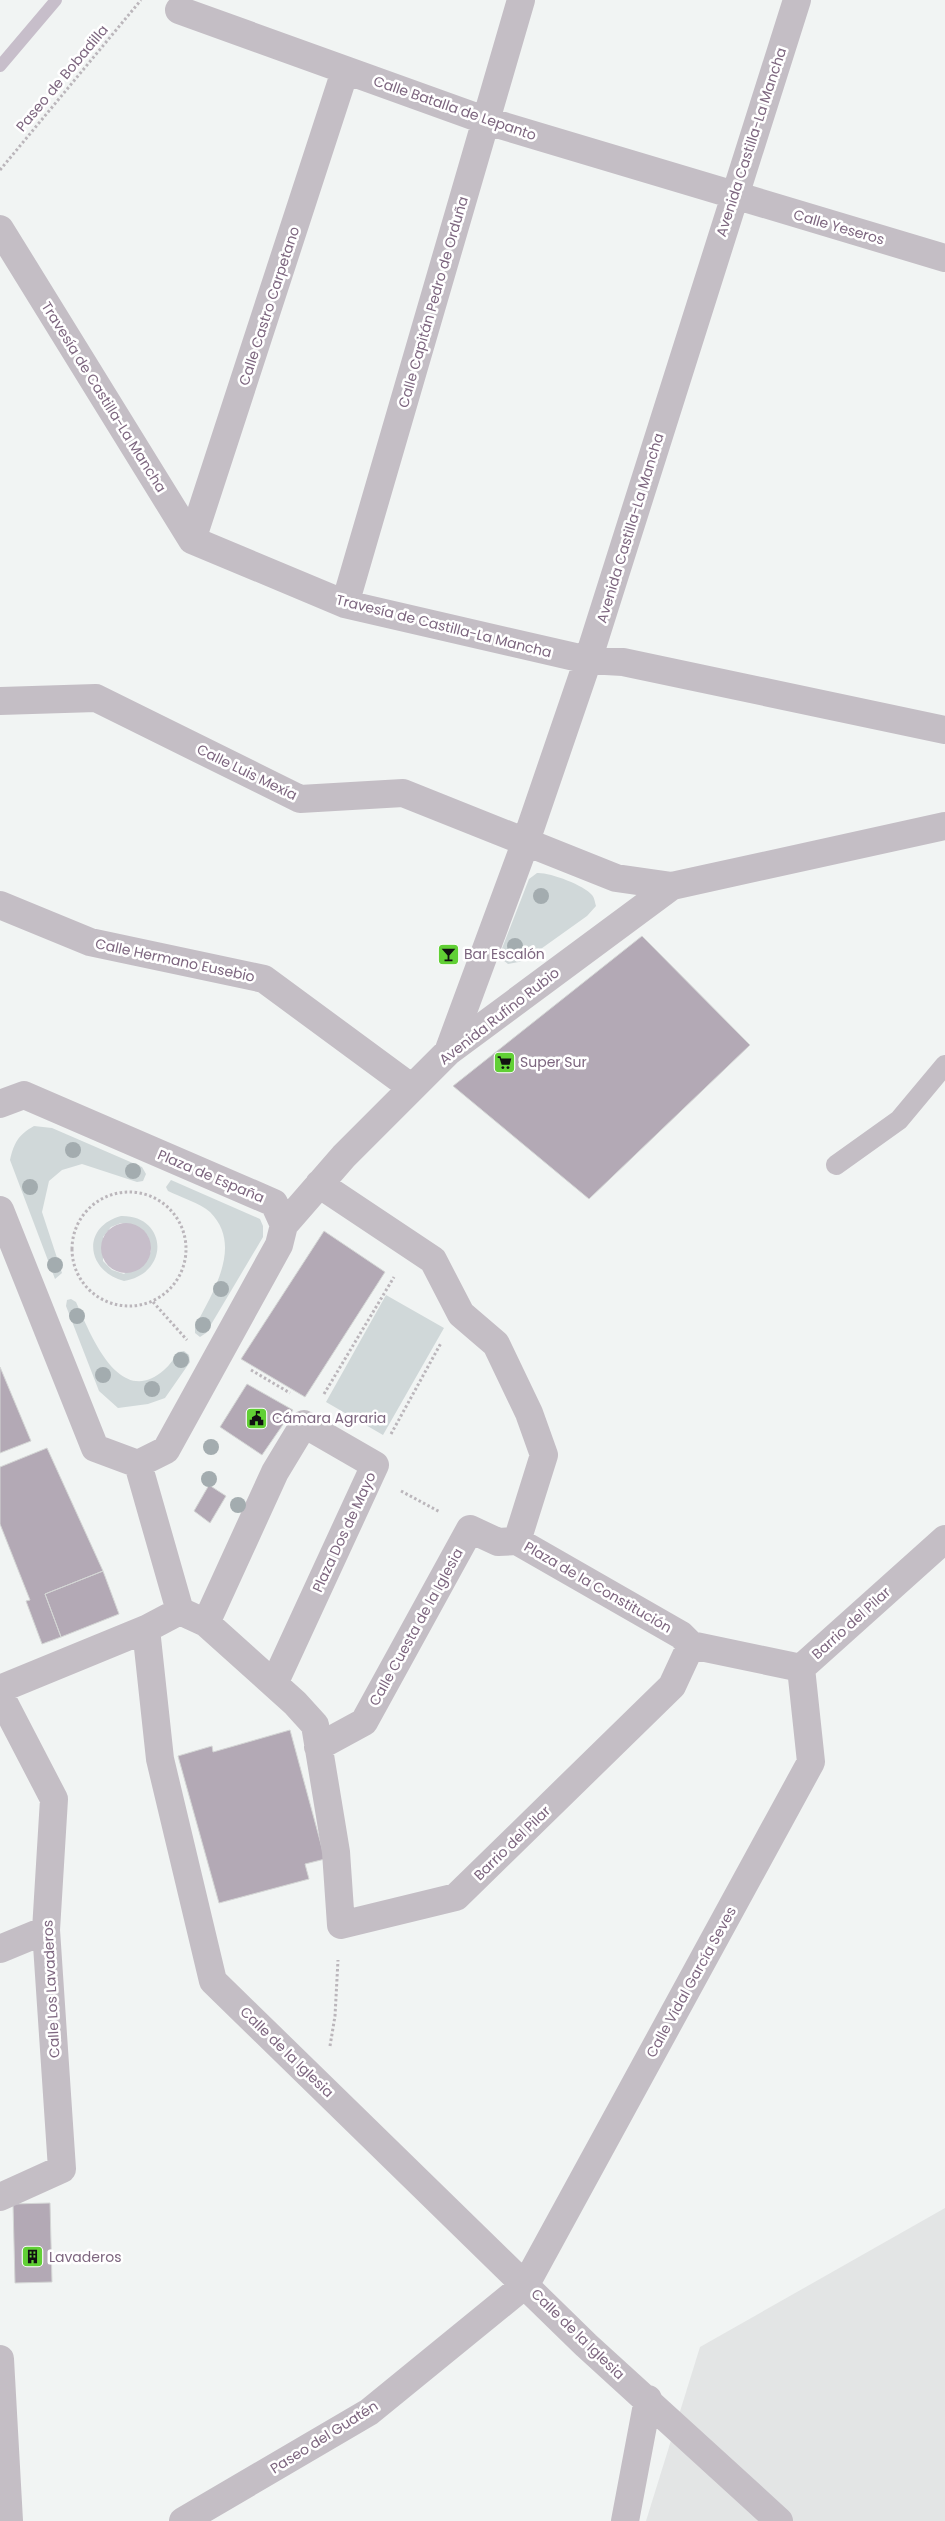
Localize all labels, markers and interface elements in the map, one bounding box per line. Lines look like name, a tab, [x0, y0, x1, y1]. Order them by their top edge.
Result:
street label: Paseo de Bobadilla	[11, 20, 113, 136]
street label: Avenida Castilla-La Mancha	[711, 45, 791, 239]
street label: Calle Batalla de Lepanto	[371, 71, 539, 145]
street label: Calle Capitán Pedro de Orduña	[393, 194, 473, 410]
street label: Calle Yeseros	[791, 204, 887, 250]
street label: Calle Castro Carpetano	[234, 224, 304, 388]
street label: Travesía de Castilla-La Mancha	[37, 298, 171, 496]
street label: Avenida Castilla-La Mancha	[592, 430, 668, 626]
street label: Travesía de Castilla-La Mancha	[334, 590, 554, 662]
street label: Calle Luis Mexía	[193, 739, 301, 805]
street label: Calle Hermano Eusebio	[93, 933, 257, 987]
bar icon: Bar Escalón	[436, 942, 460, 966]
place label: Bar Escalón	[464, 944, 545, 964]
street label: Avenida Rufino Rubio	[435, 963, 563, 1069]
supermarket icon: Super Sur	[492, 1050, 516, 1074]
place label: Super Sur	[520, 1052, 587, 1072]
street label: Plaza de España	[154, 1144, 268, 1208]
public building icon: Cámara Agraria	[244, 1406, 268, 1430]
place label: Cámara Agraria	[272, 1408, 386, 1428]
street label: Plaza Dos de Mayo	[307, 1468, 381, 1595]
street label: Plaza de la Constitución	[520, 1536, 676, 1638]
street label: Calle Cuesta de la Iglesia	[364, 1545, 468, 1709]
street label: Barrio del Pilar	[807, 1582, 895, 1664]
street label: Barrio del Pilar	[469, 1801, 555, 1885]
street label: Calle Vidal García Seves	[641, 1903, 741, 2061]
street label: Calle Los Lavaderos	[37, 1920, 65, 2058]
street label: Calle de la Iglesia	[236, 2002, 338, 2102]
building icon: Lavaderos	[21, 2245, 45, 2269]
place label: Lavaderos	[49, 2247, 121, 2267]
street label: Calle de la Iglesia	[527, 2284, 629, 2384]
street label: Paseo del Guatén	[266, 2396, 382, 2478]

